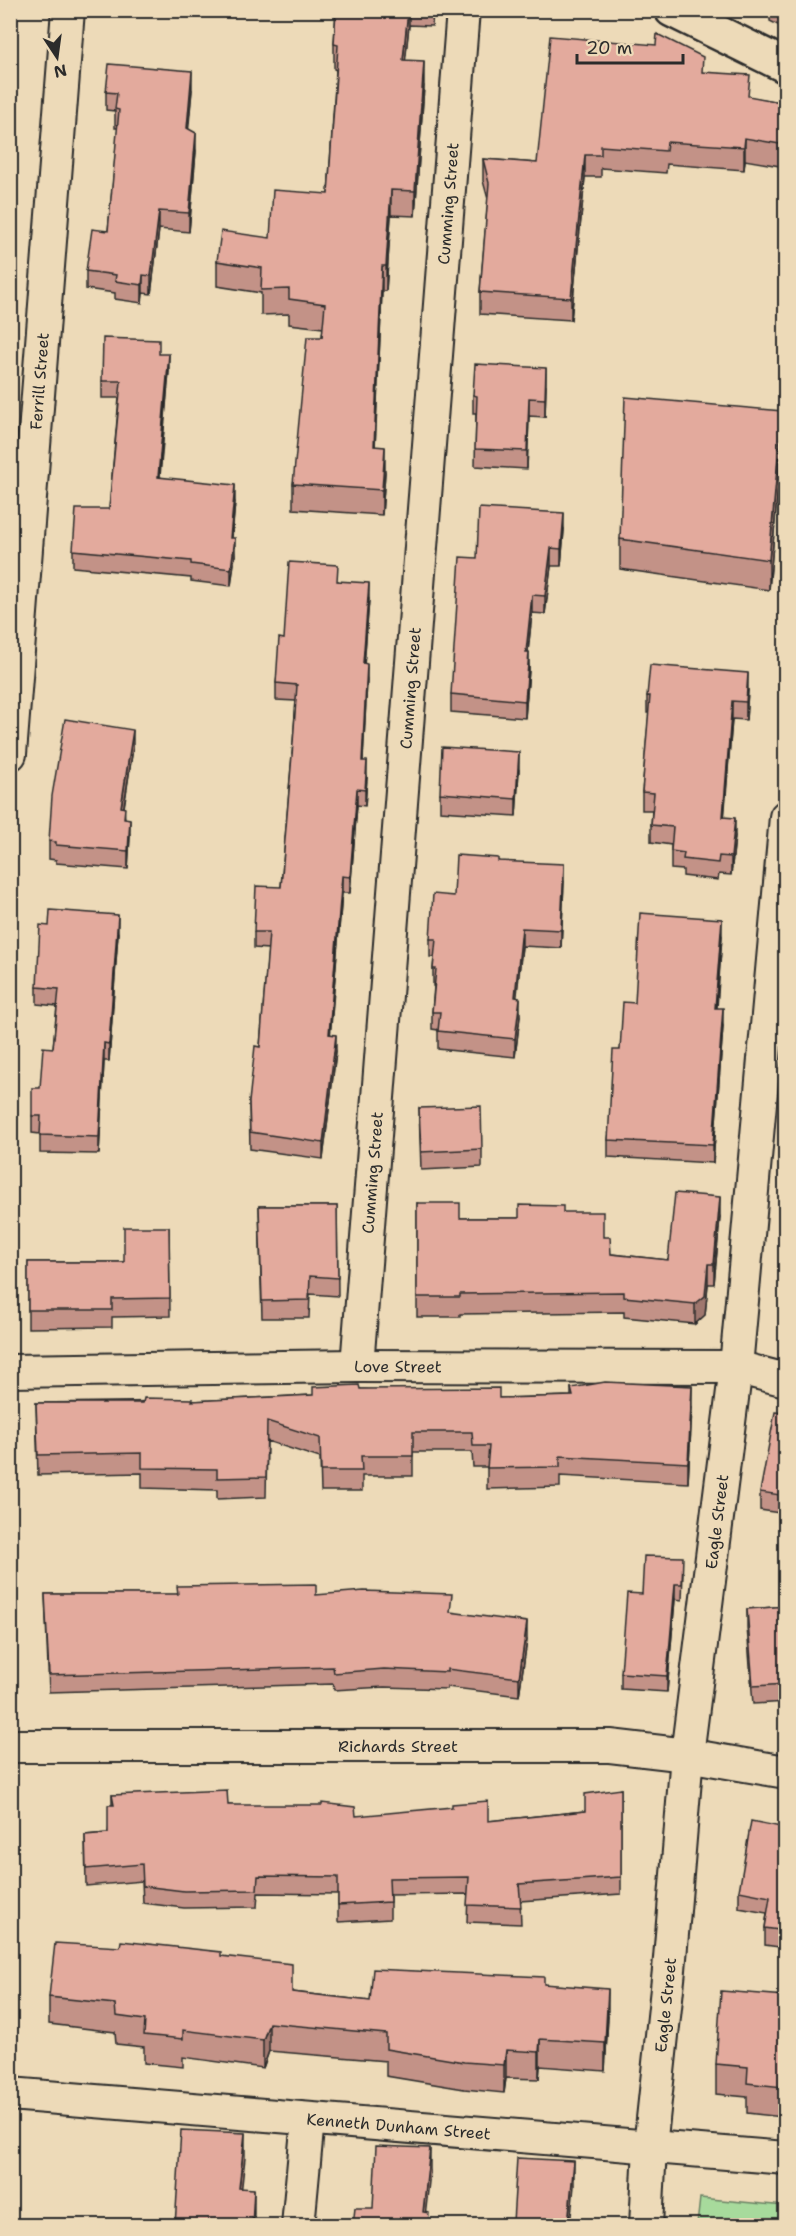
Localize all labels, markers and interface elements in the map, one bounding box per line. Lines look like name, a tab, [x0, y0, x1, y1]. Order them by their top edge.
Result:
north arrow	[27, 27, 87, 87]
scale bar	[577, 27, 684, 65]
text: 20 m	[586, 36, 632, 60]
text: N	[52, 59, 69, 83]
street label: Cumming Street	[433, 142, 464, 265]
street label: Ferrill Street	[25, 332, 54, 431]
street label: Cumming Street	[395, 626, 426, 750]
street label: Cumming Street	[357, 1111, 388, 1234]
street label: Love Street	[354, 1356, 442, 1377]
street label: Eagle Street	[701, 1473, 733, 1570]
street label: Richards Street	[338, 1736, 458, 1757]
street label: Eagle Street	[650, 1957, 681, 2054]
street label: Kenneth Dunham Street	[306, 2108, 492, 2145]

